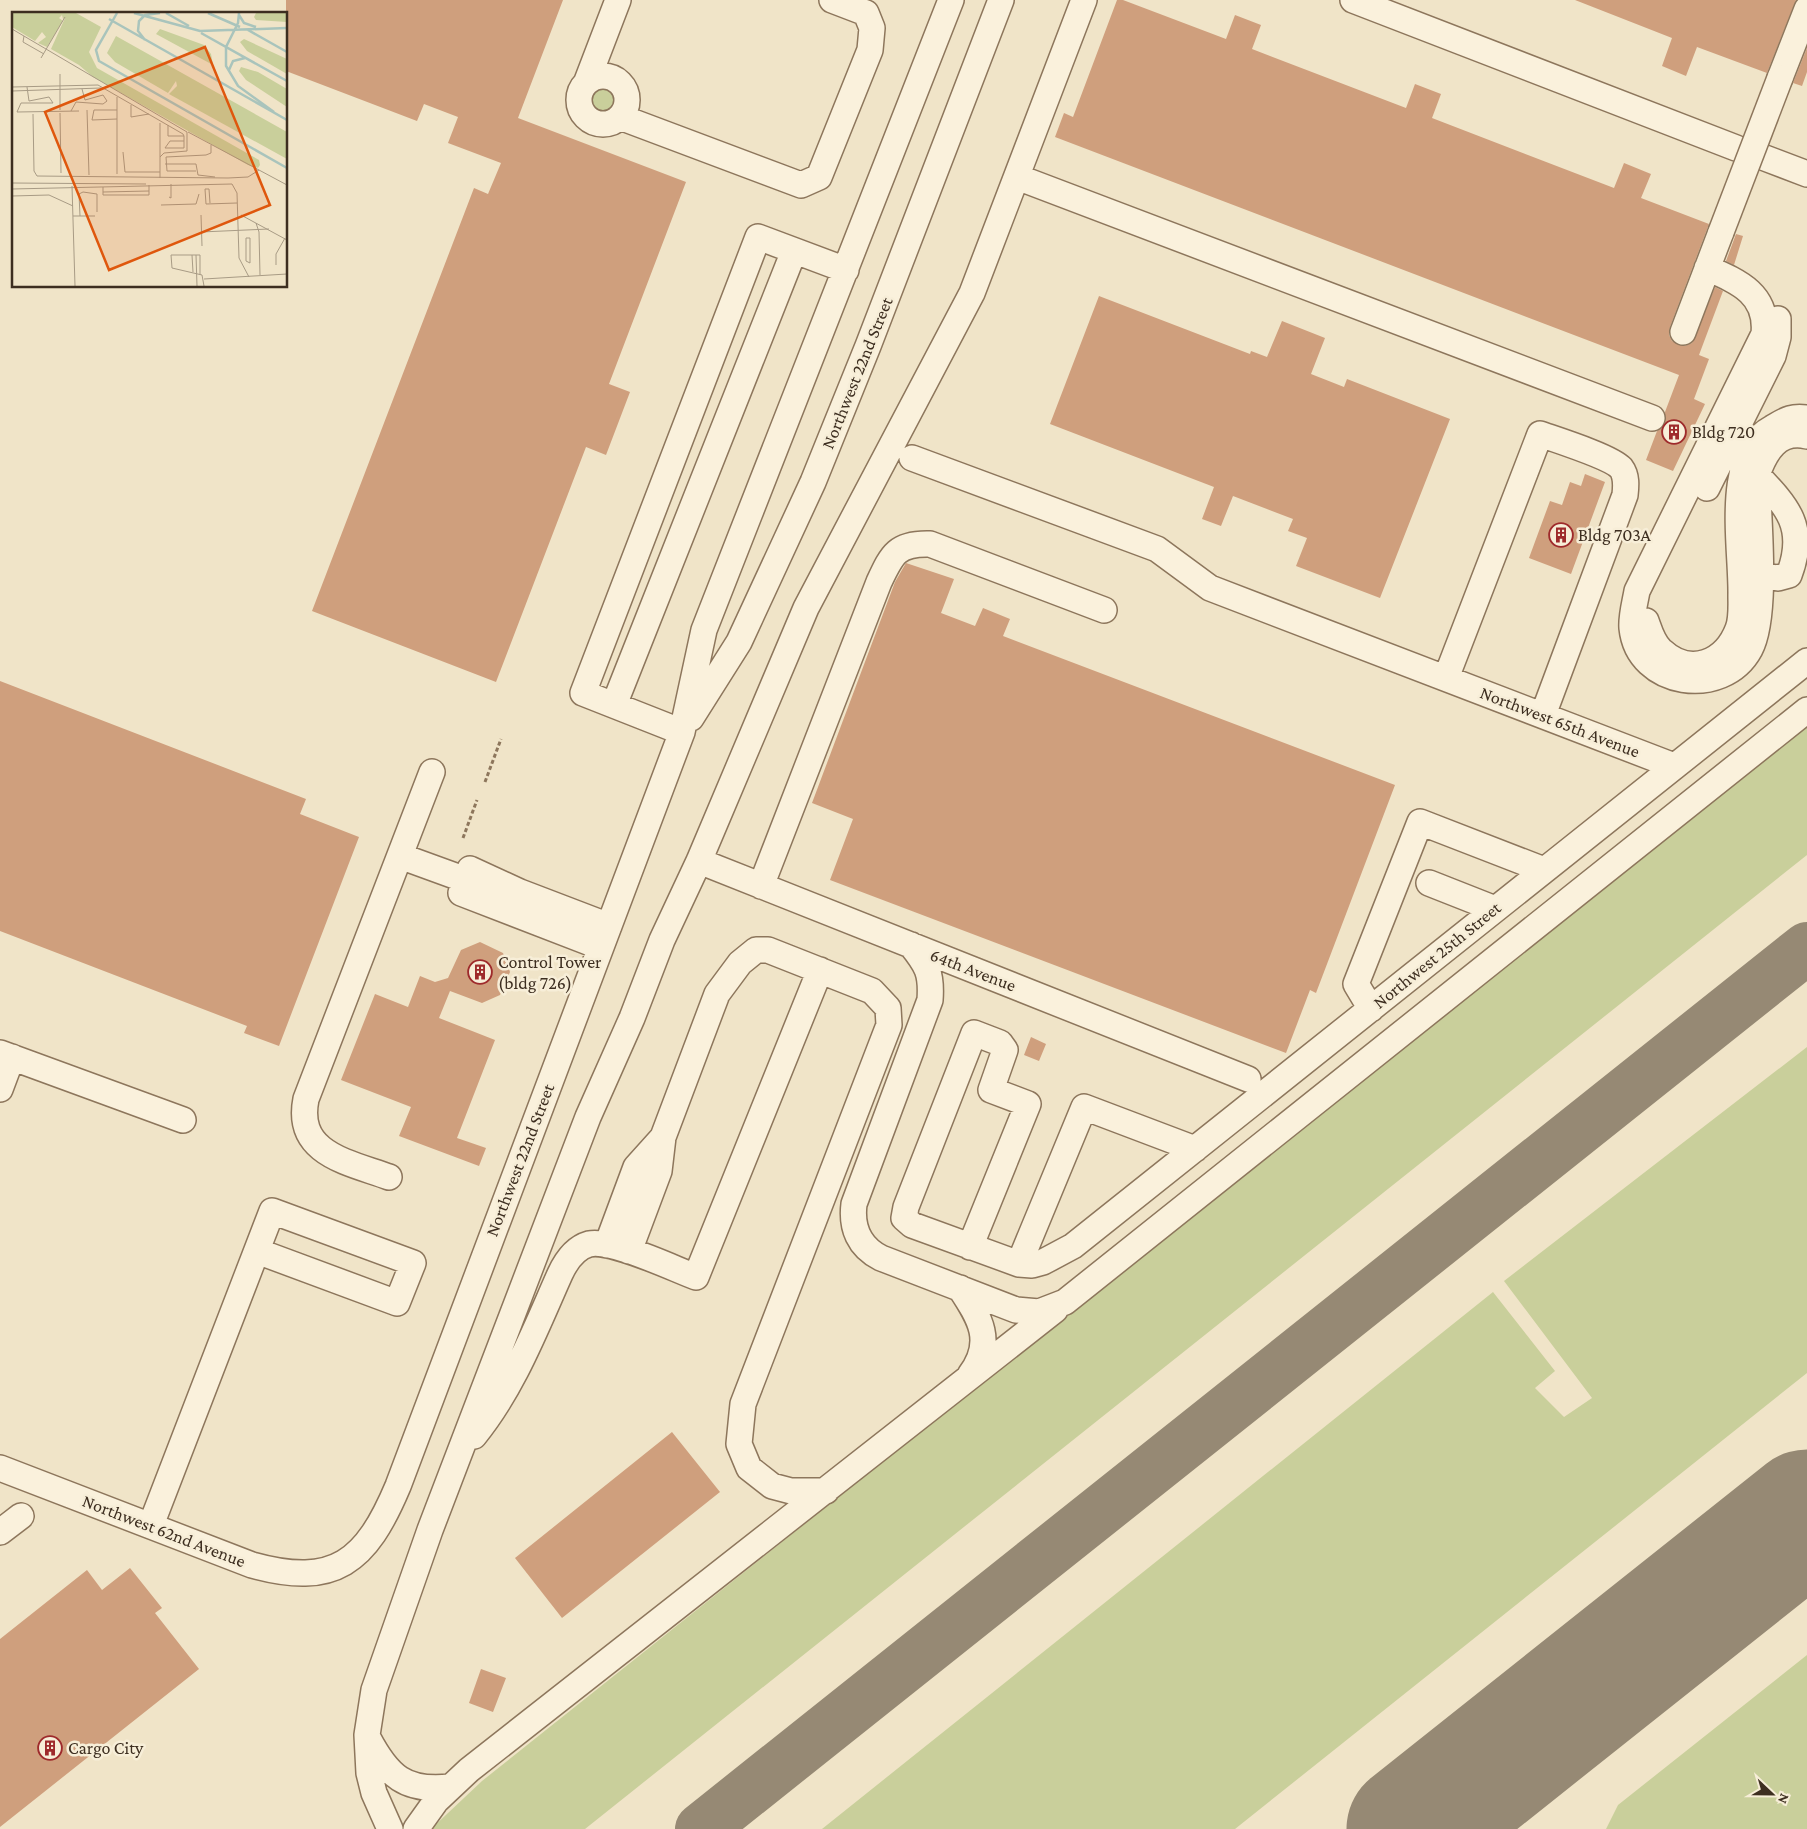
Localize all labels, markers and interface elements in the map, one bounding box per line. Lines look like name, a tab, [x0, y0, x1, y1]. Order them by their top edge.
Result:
inset map	[12, 12, 288, 288]
street label: Northwest 22nd Street	[817, 293, 897, 452]
building icon: Bldg 720	[1661, 419, 1687, 445]
place label: Bldg 720	[1692, 422, 1755, 442]
building icon: Bldg 703A	[1548, 522, 1574, 548]
place label: Bldg 703A	[1578, 525, 1652, 545]
street label: Northwest 65th Avenue	[1477, 682, 1643, 762]
street label: Northwest 25th Street	[1369, 897, 1506, 1013]
street label: 64th Avenue	[927, 944, 1019, 996]
place label: Control Tower (bldg 726)	[498, 952, 602, 994]
building icon: Control Tower (bldg 726)	[467, 959, 493, 985]
street label: Northwest 22nd Street	[482, 1080, 559, 1239]
street label: Northwest 62nd Avenue	[80, 1491, 248, 1571]
building icon: Cargo City	[37, 1735, 63, 1761]
place label: Cargo City	[68, 1738, 144, 1758]
north arrow	[1747, 1769, 1797, 1819]
text: N	[1775, 1791, 1793, 1807]

